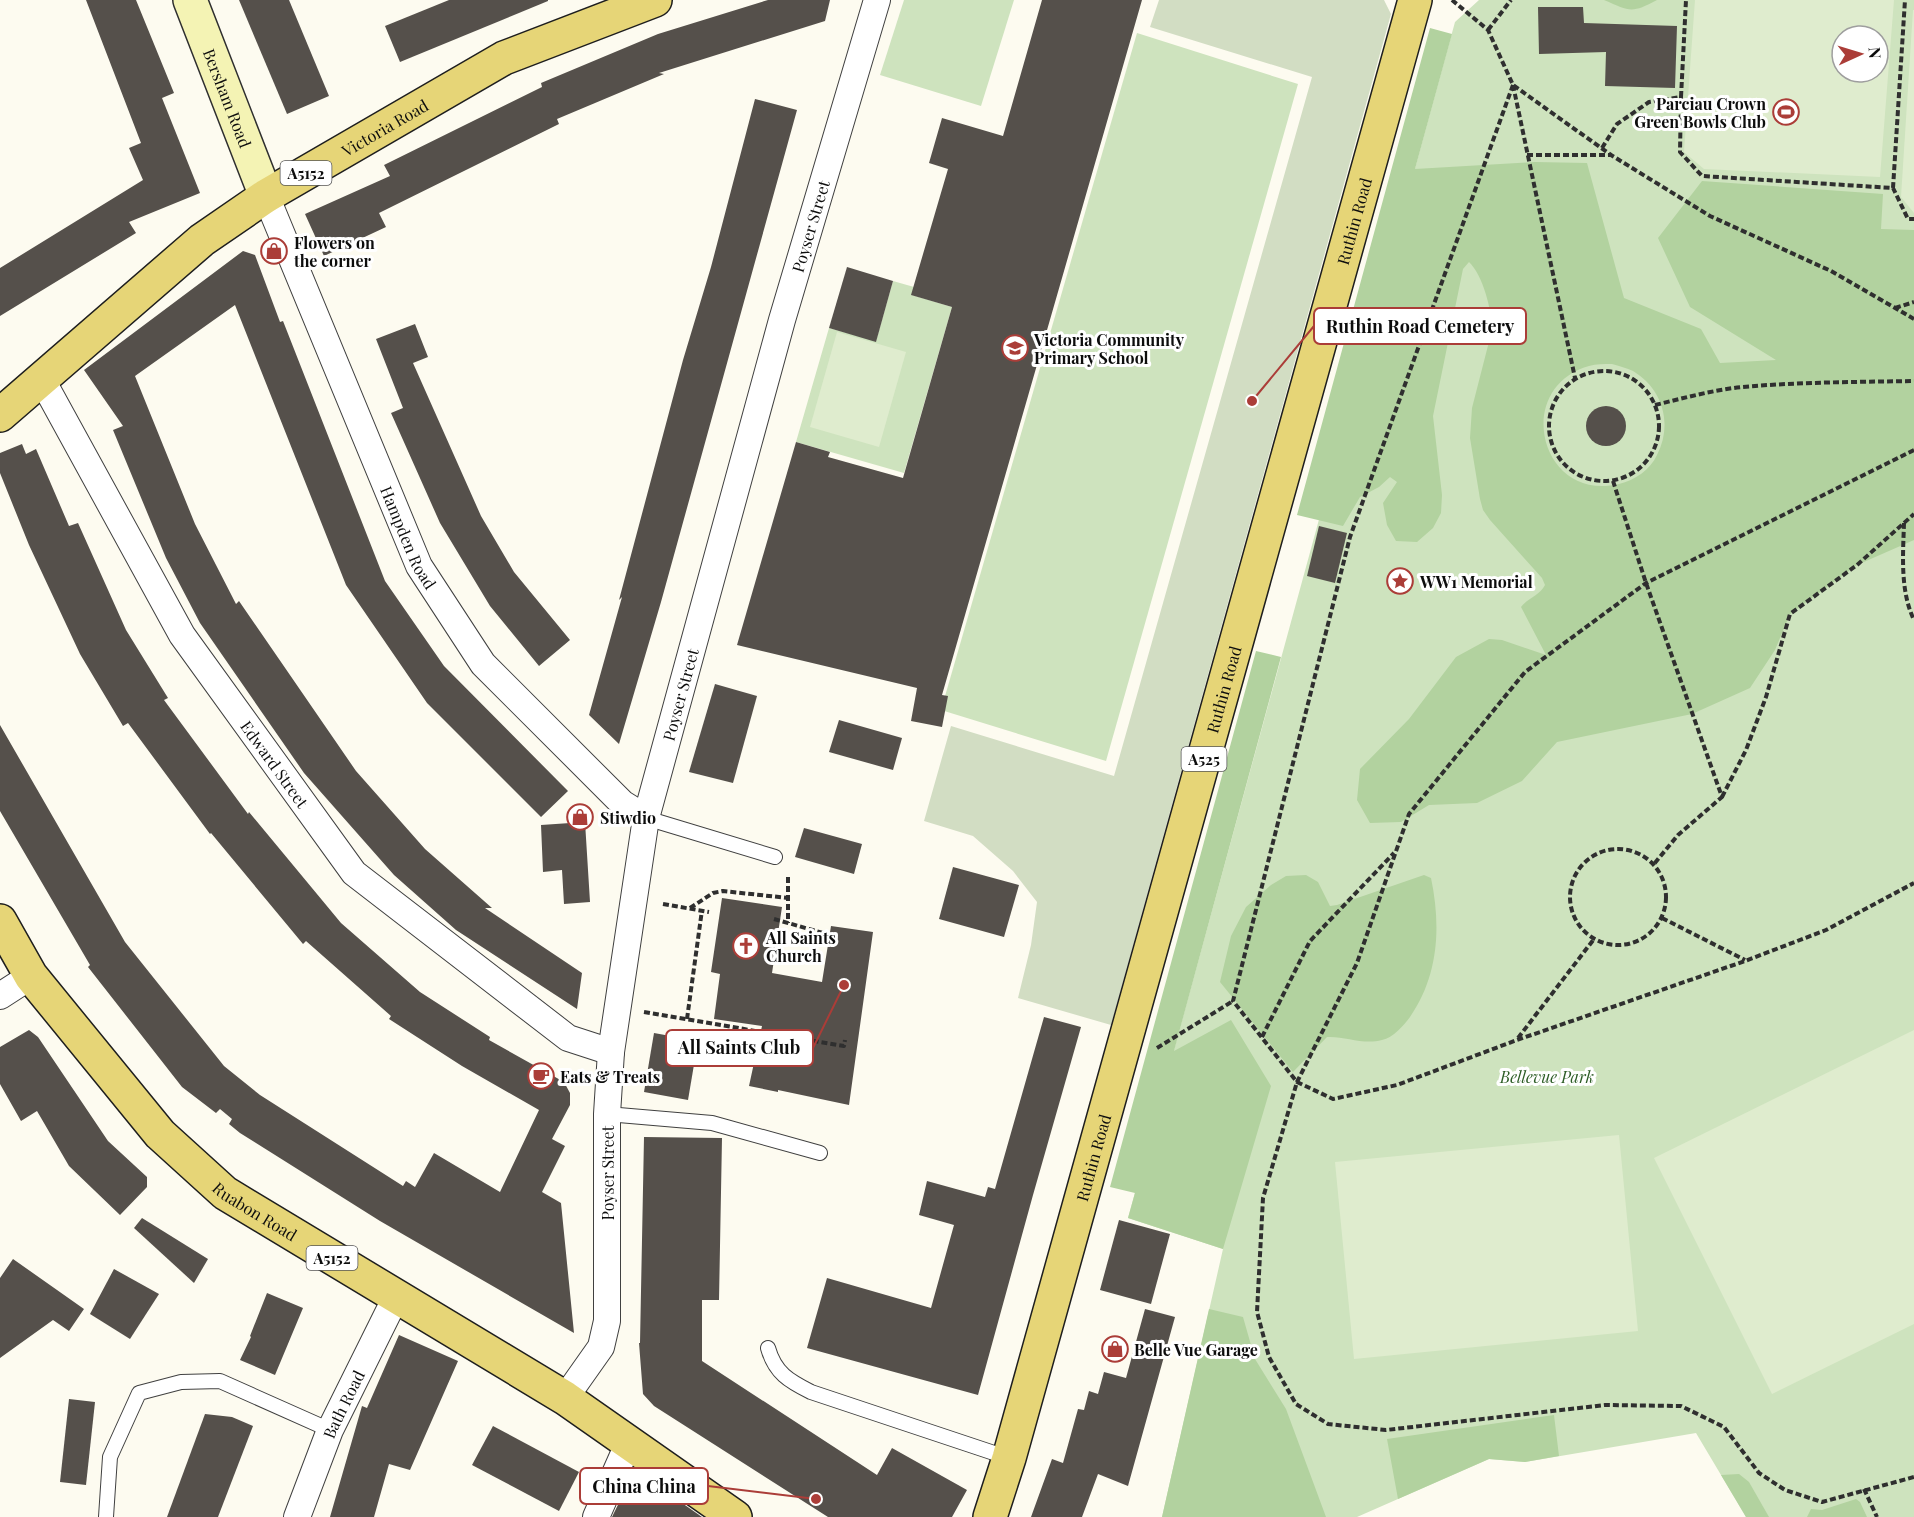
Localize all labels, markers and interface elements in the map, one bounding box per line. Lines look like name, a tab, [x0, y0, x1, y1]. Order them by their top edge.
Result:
north arrow	[1830, 24, 1890, 84]
street label: Bersham Road	[199, 45, 257, 150]
text: N	[1865, 46, 1886, 60]
place label: Parciau Crown Green Bowls Club	[1634, 93, 1766, 132]
street label: Victoria Road	[337, 94, 432, 161]
sports icon: Parciau Crown Green Bowls Club	[1771, 97, 1801, 127]
road number: A5152	[280, 161, 332, 185]
street label: Ruthin Road	[1331, 175, 1376, 267]
street label: Poyser Street	[786, 177, 834, 275]
place label: Flowers on the corner	[293, 232, 375, 271]
shop icon: Flowers on the corner	[259, 236, 289, 266]
callout: Ruthin Road Cemetery	[1314, 308, 1526, 344]
text: Ruthin Road Cemetery	[1326, 314, 1515, 338]
place label: Victoria Community Primary School	[1033, 329, 1185, 368]
school or university icon: Victoria Community Primary School	[1000, 333, 1030, 363]
street label: Hampden Road	[376, 483, 441, 593]
place icon: WW1 Memorial	[1385, 566, 1415, 596]
place label: WW1 Memorial	[1419, 571, 1533, 592]
street label: Ruthin Road	[1201, 643, 1245, 735]
street label: Poyser Street	[657, 646, 702, 743]
street label: Edward Street	[237, 716, 314, 812]
road number: A525	[1182, 747, 1226, 771]
shop icon: Stiwdio	[565, 802, 595, 832]
place label: Stiwdio	[600, 807, 656, 828]
place label: All Saints Church	[765, 927, 836, 966]
church icon: All Saints Church	[731, 931, 761, 961]
callout: All Saints Club	[666, 1030, 813, 1066]
text: All Saints Club	[677, 1035, 800, 1059]
cafe icon: Eats & Treats	[526, 1061, 556, 1091]
place label: Eats & Treats	[560, 1066, 660, 1087]
park label: Bellevue Park	[1499, 1066, 1594, 1087]
street label: Ruthin Road	[1071, 1112, 1115, 1203]
street label: Poyser Street	[597, 1125, 618, 1220]
street label: Ruabon Road	[209, 1177, 301, 1245]
road number: A5152	[306, 1246, 358, 1270]
shop icon: Belle Vue Garage	[1100, 1334, 1130, 1364]
place label: Belle Vue Garage	[1134, 1339, 1258, 1360]
street label: Bath Road	[317, 1367, 369, 1441]
callout: China China	[580, 1468, 708, 1504]
text: China China	[592, 1474, 696, 1498]

